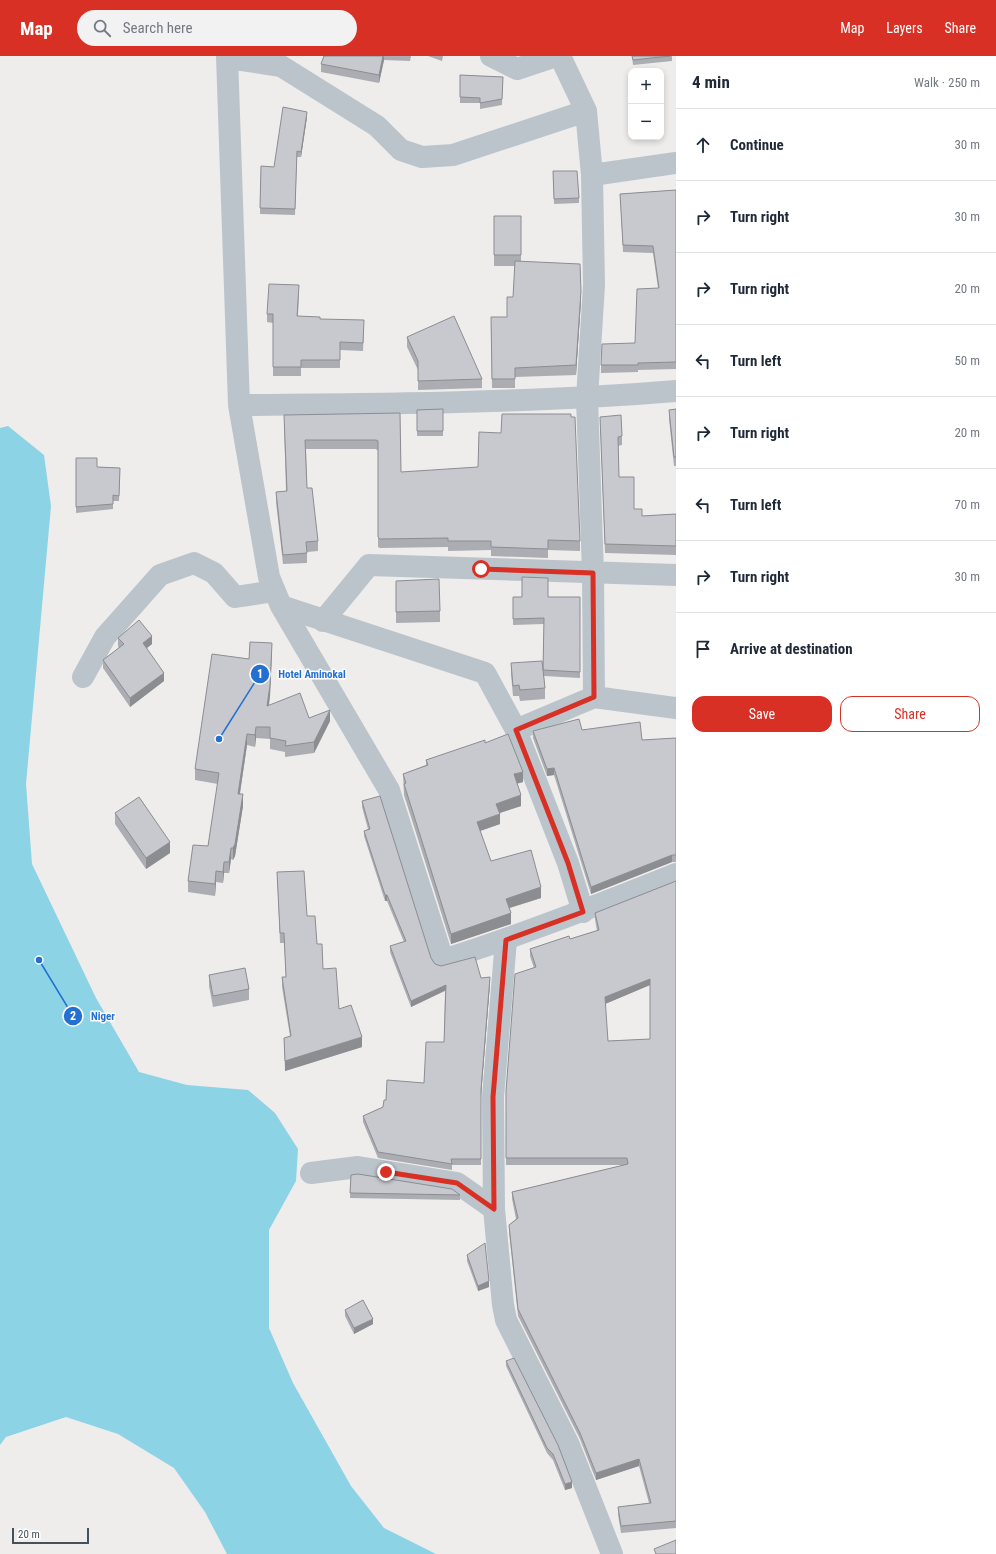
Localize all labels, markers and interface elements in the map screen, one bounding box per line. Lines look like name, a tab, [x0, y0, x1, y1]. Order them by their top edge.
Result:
search box	[77, 10, 357, 46]
text: Map	[20, 17, 53, 40]
icon: search	[91, 17, 113, 39]
text: Search here	[123, 19, 193, 37]
text: Map	[840, 20, 864, 36]
text: Layers	[886, 20, 923, 36]
text: Share	[945, 20, 976, 36]
map controls	[628, 68, 664, 140]
button: +	[628, 68, 664, 104]
text: 4 min	[692, 72, 730, 92]
text: Walk · 250 m	[914, 75, 980, 90]
button: −	[628, 104, 664, 140]
icon: ahead	[692, 134, 714, 156]
text: Continue	[730, 136, 784, 154]
text: 30 m	[954, 137, 980, 152]
icon: right	[692, 206, 714, 228]
text: Turn right	[730, 208, 789, 226]
text: 30 m	[954, 209, 980, 224]
icon: right	[692, 278, 714, 300]
text: Turn right	[730, 280, 789, 298]
text: 20 m	[954, 281, 980, 296]
icon: left	[692, 350, 714, 372]
text: Turn left	[730, 352, 781, 370]
text: 50 m	[954, 353, 980, 368]
icon: right	[692, 422, 714, 444]
text: Turn right	[730, 424, 789, 442]
text: 20 m	[954, 425, 980, 440]
icon: left	[692, 494, 714, 516]
text: Turn left	[730, 496, 781, 514]
text: 70 m	[954, 497, 980, 512]
route start	[472, 560, 490, 578]
icon: right	[692, 566, 714, 588]
text: Turn right	[730, 568, 789, 586]
text: 30 m	[954, 569, 980, 584]
icon: arrive	[692, 638, 714, 660]
text: Arrive at destination	[730, 640, 853, 658]
callout: Hotel Aminokal	[250, 662, 354, 685]
text: 1	[257, 667, 263, 681]
text: Hotel Aminokal	[278, 668, 346, 681]
button: Save	[692, 696, 832, 732]
button: Share	[840, 696, 980, 732]
callout: Niger	[63, 1004, 123, 1027]
text: 2	[70, 1009, 76, 1023]
text: Niger	[91, 1010, 115, 1023]
route end	[377, 1163, 395, 1181]
scale bar	[12, 1526, 89, 1545]
text: 20 m	[18, 1528, 40, 1541]

